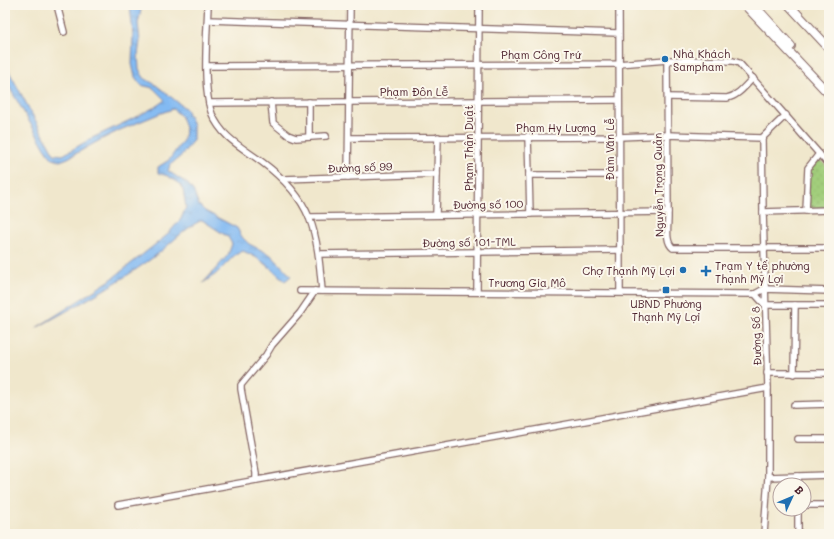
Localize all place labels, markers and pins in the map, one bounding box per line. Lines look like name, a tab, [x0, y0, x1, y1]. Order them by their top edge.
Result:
place label: Nhà Khách Sampham	[673, 46, 730, 74]
marker: Nhà Khách Sampham	[660, 54, 670, 64]
place label: Trạm Y tế phường Thạnh Mỹ Lợi	[715, 258, 810, 286]
place label: Chợ Thạnh Mỹ Lợi	[582, 263, 675, 278]
marker: Chợ Thạnh Mỹ Lợi	[678, 265, 688, 275]
marker: Trạm Y tế phường Thạnh Mỹ Lợi	[700, 265, 712, 277]
marker: UBND Phường Thạnh Mỹ Lợi	[661, 285, 671, 295]
place label: UBND Phường Thạnh Mỹ Lợi	[630, 296, 702, 324]

